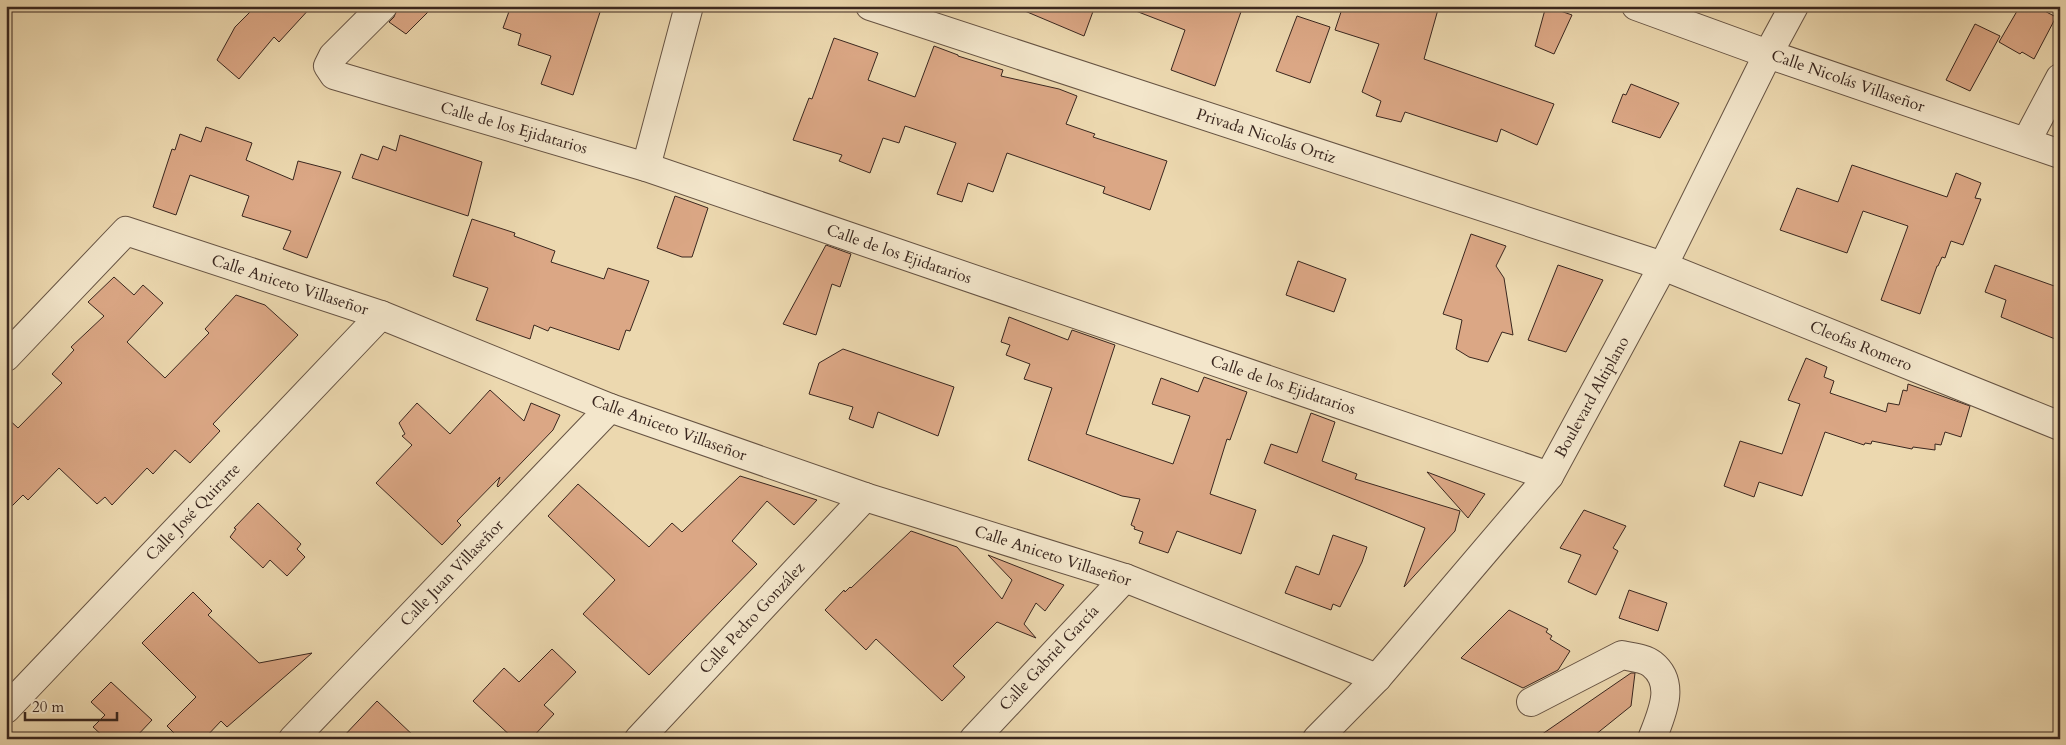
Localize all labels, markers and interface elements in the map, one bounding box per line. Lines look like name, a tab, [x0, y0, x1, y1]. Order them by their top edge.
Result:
street label: Calle Nicolás Villaseñor	[1768, 44, 1928, 118]
street label: Calle de los Ejidatarios	[438, 96, 590, 160]
street label: Privada Nicolás Ortiz	[1193, 103, 1339, 169]
street label: Calle de los Ejidatarios	[824, 219, 974, 289]
street label: Calle Aniceto Villaseñor	[209, 249, 371, 321]
street label: Cleofas Romero	[1806, 315, 1916, 377]
street label: Boulevard Altiplano	[1550, 332, 1635, 462]
street label: Calle de los Ejidatarios	[1208, 350, 1358, 420]
street label: Calle Aniceto Villaseñor	[588, 390, 750, 466]
street label: Calle José Quirarte	[141, 458, 245, 566]
street label: Calle Juan Villaseñor	[395, 515, 509, 631]
street label: Calle Aniceto Villaseñor	[972, 520, 1134, 592]
street label: Calle Pedro González	[694, 557, 810, 679]
street label: Calle Gabriel García	[994, 600, 1104, 716]
scale bar	[25, 690, 118, 722]
text: 20 m	[32, 697, 64, 717]

